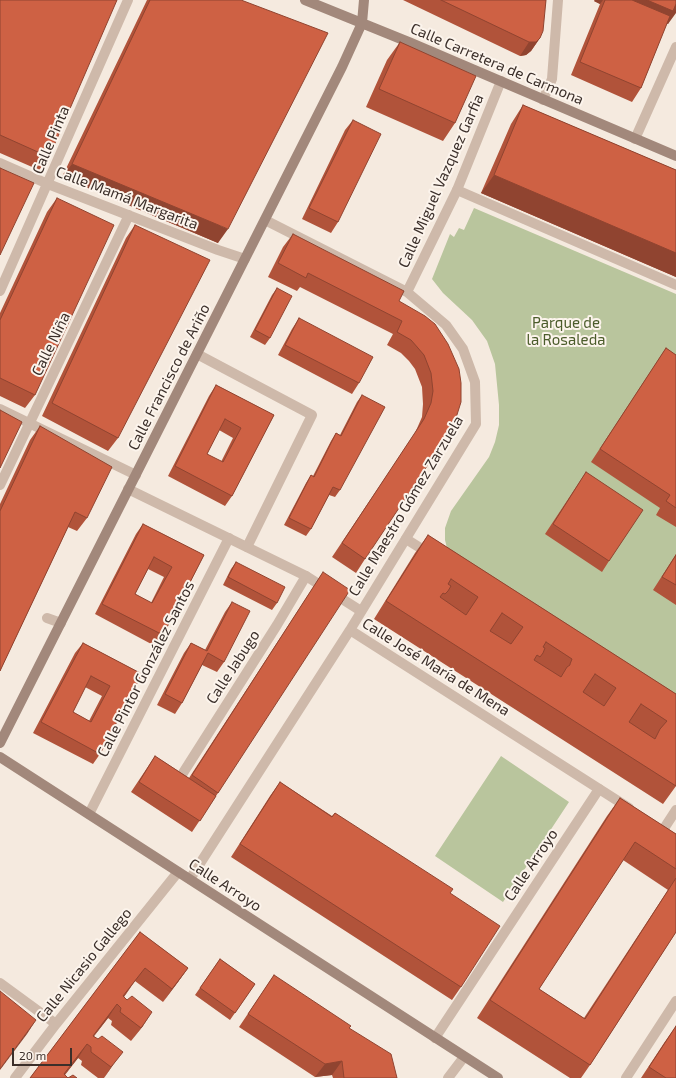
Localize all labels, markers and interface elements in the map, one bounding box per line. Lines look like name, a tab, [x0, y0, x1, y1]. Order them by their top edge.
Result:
street label: Calle Carretera de Carmona	[408, 19, 586, 109]
street label: Calle Miguel Vazquez Garfia	[394, 91, 488, 271]
street label: Calle Pinta	[29, 103, 73, 177]
street label: Calle Mamá Margarita	[53, 163, 201, 233]
street label: Calle Francisco de Ariño	[124, 301, 214, 453]
street label: Calle Niña	[28, 309, 74, 379]
park label: Parque de la Rosaleda	[527, 314, 605, 349]
street label: Calle Maestro Gómez Zarzuela	[345, 412, 467, 600]
street label: Calle Pintor González Santos	[94, 578, 198, 760]
street label: Calle José María de Mena	[359, 614, 513, 720]
street label: Calle Jabugo	[202, 627, 264, 707]
street label: Calle Arroyo	[500, 826, 562, 904]
street label: Calle Arroyo	[185, 855, 265, 915]
street label: Calle Nicasio Gallego	[32, 904, 136, 1026]
scale bar	[14, 1040, 74, 1066]
text: 20 m	[19, 1048, 46, 1062]

